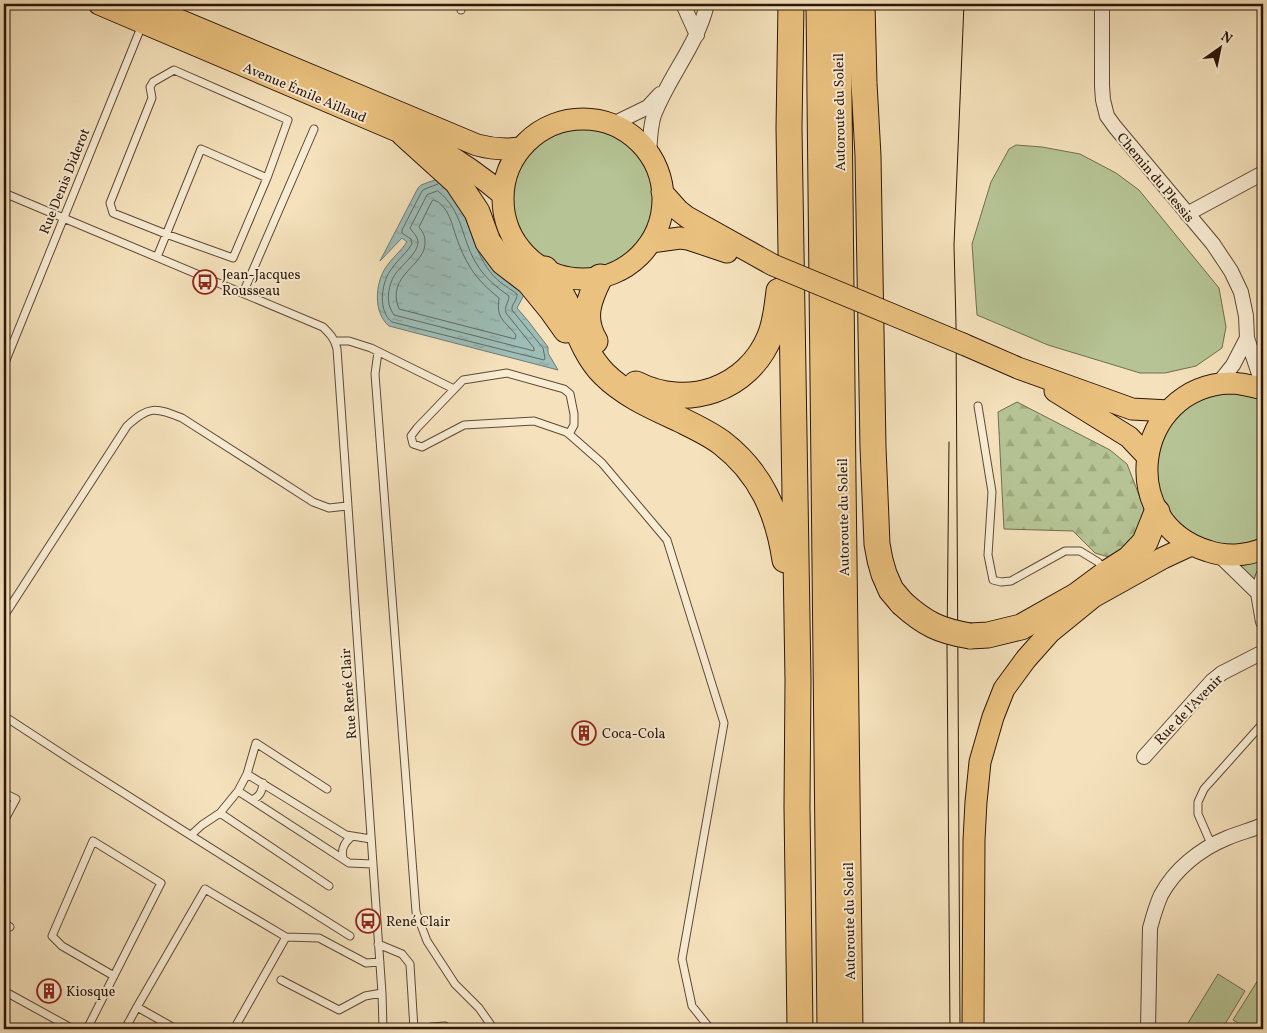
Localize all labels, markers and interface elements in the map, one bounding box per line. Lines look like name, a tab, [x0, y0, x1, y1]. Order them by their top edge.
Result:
north arrow	[1194, 22, 1244, 72]
text: N	[1217, 28, 1236, 49]
street label: Autoroute du Soleil	[830, 53, 851, 171]
street label: Avenue Émile Aillaud	[240, 59, 369, 128]
street label: Rue Denis Diderot	[36, 126, 95, 237]
street label: Chemin du Plessis	[1112, 129, 1198, 227]
place label: Jean-Jacques Rousseau	[222, 266, 300, 301]
bus stop icon: Jean-Jacques Rousseau	[192, 269, 218, 295]
street label: Autoroute du Soleil	[834, 458, 855, 576]
street label: Rue René Clair	[337, 648, 362, 740]
street label: Rue de l'Avenir	[1151, 671, 1228, 749]
building icon: Coca-Cola	[571, 720, 597, 746]
place label: Coca-Cola	[602, 725, 666, 744]
street label: Autoroute du Soleil	[840, 862, 861, 980]
bus stop icon: René Clair	[355, 908, 381, 934]
place label: René Clair	[386, 913, 450, 932]
building icon: Kiosque	[36, 978, 62, 1004]
place label: Kiosque	[66, 983, 116, 1002]

